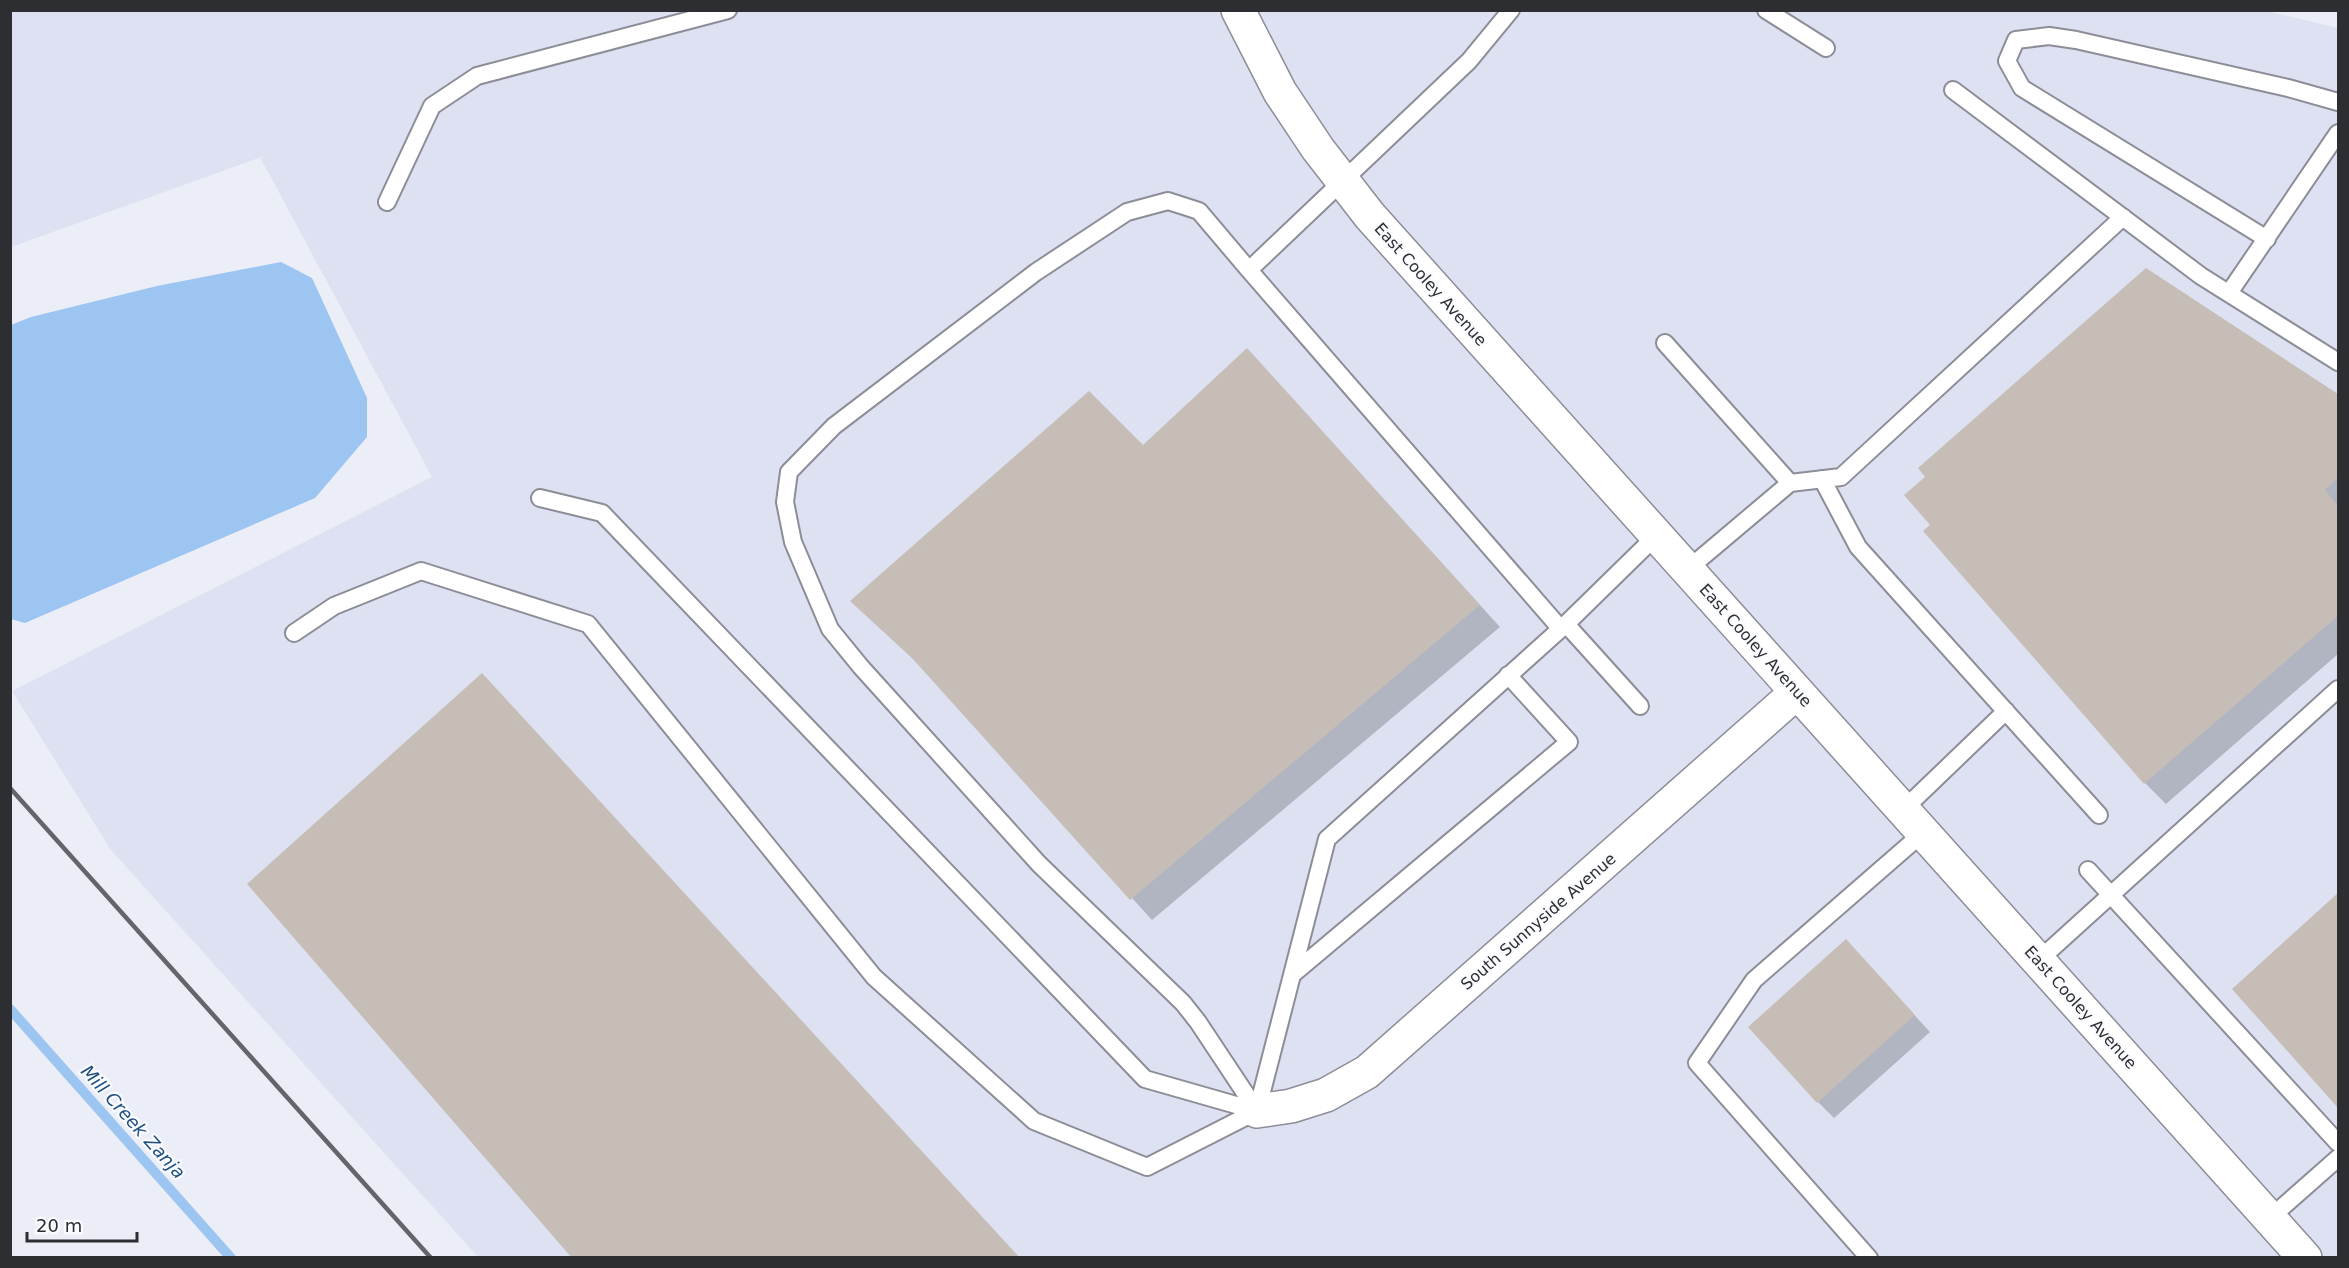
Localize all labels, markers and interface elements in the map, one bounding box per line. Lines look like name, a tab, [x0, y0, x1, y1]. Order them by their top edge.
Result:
street label: East Cooley Avenue	[1370, 219, 1491, 350]
street label: East Cooley Avenue	[1695, 580, 1816, 711]
street label: South Sunnyside Avenue	[1457, 849, 1620, 994]
street label: East Cooley Avenue	[2020, 942, 2141, 1073]
water label: Mill Creek Zanja	[77, 1061, 190, 1183]
scale bar	[27, 1205, 136, 1243]
text: 20 m	[36, 1215, 82, 1236]

